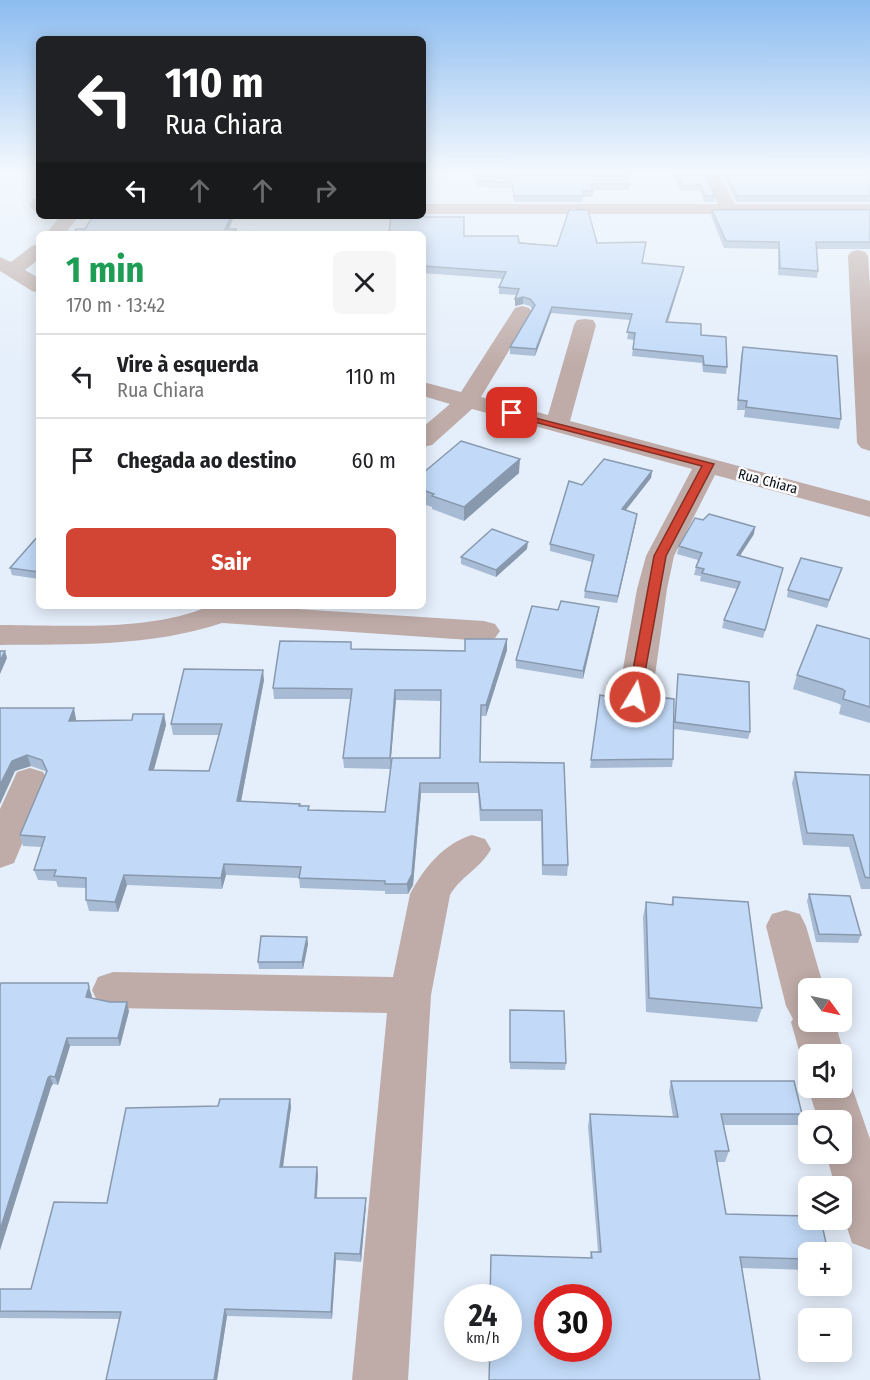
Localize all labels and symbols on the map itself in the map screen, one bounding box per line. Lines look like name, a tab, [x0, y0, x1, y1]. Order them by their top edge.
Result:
pin	[486, 387, 537, 438]
street label: Rua Chiara	[736, 465, 800, 498]
position arrow	[603, 665, 667, 729]
north arrow	[798, 978, 852, 1032]
speed limit sign: 30	[534, 1284, 612, 1362]

